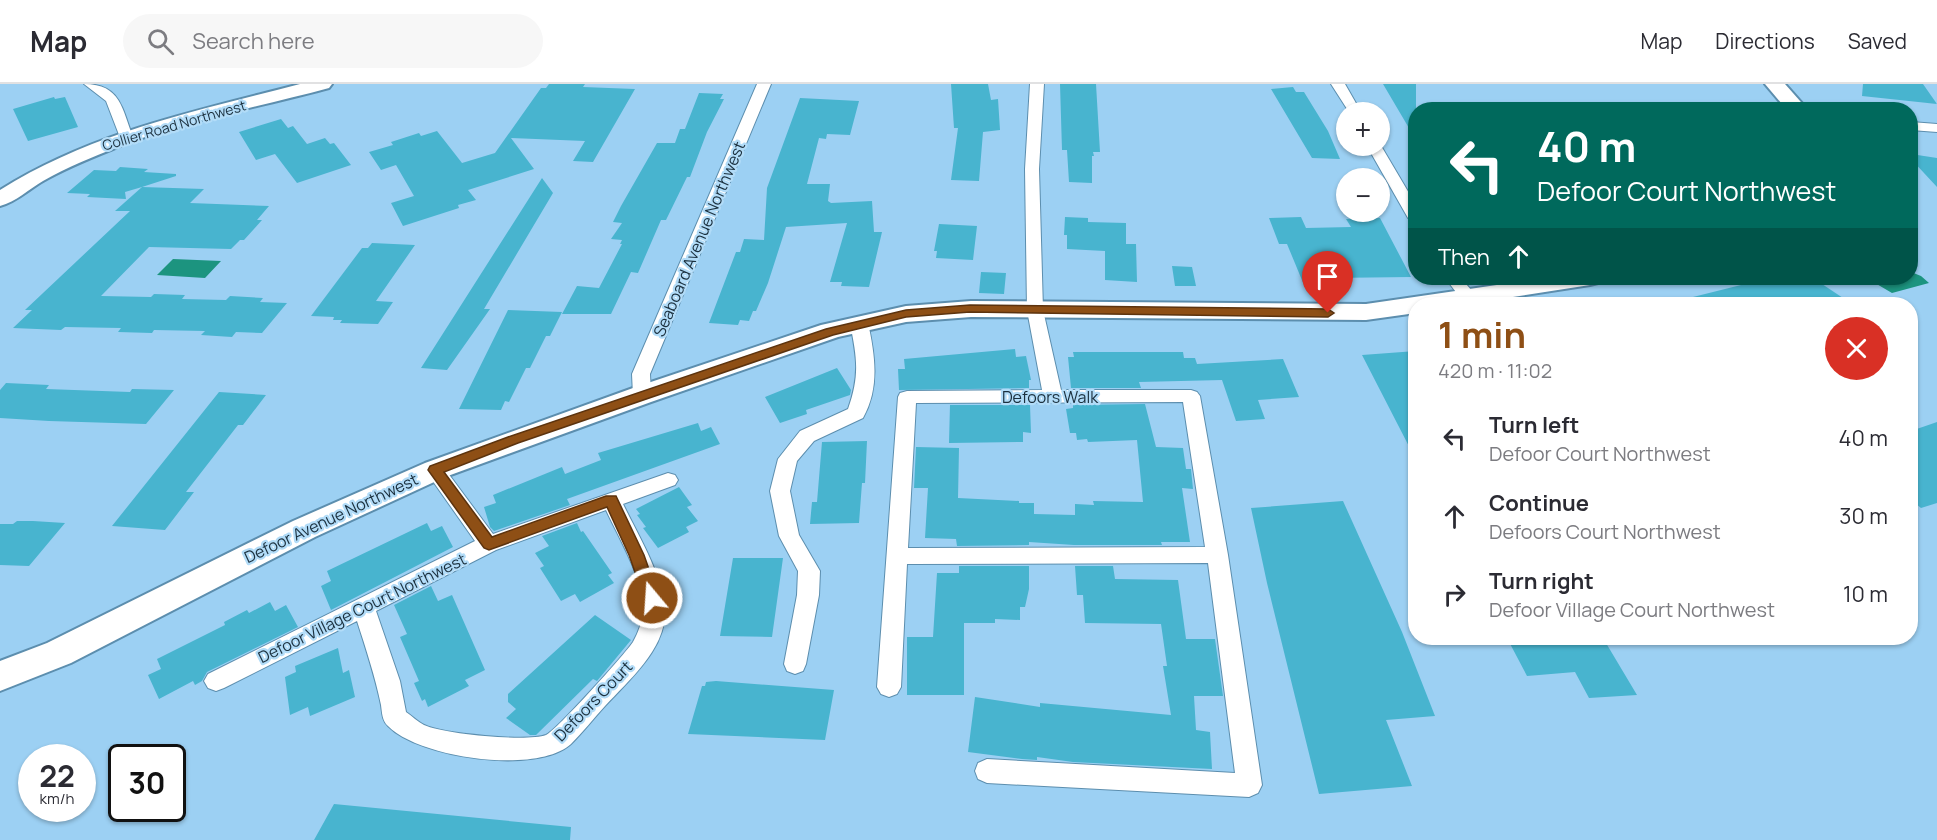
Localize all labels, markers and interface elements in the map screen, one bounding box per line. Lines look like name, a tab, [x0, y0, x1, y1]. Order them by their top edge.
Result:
search box	[123, 14, 543, 68]
text: Map	[30, 22, 87, 60]
icon: search	[144, 25, 177, 58]
text: Search here	[192, 26, 315, 56]
text: Map	[1641, 27, 1682, 55]
text: Directions	[1715, 27, 1815, 55]
text: Saved	[1848, 27, 1907, 55]
street label: Collier Road Northwest	[100, 95, 248, 155]
map controls	[1336, 102, 1390, 222]
button: +	[1336, 102, 1390, 156]
text: 40 m	[1537, 117, 1636, 175]
icon: left	[1438, 126, 1516, 204]
street label: Seaboard Avenue Northwest	[648, 138, 750, 340]
button: −	[1336, 168, 1390, 222]
text: Defoor Court Northwest	[1537, 172, 1836, 209]
icon: ahead	[1502, 240, 1535, 273]
text: Then	[1438, 242, 1490, 272]
pin	[1302, 251, 1353, 313]
icon: arrive	[1311, 260, 1344, 293]
text: 1 min	[1438, 310, 1526, 359]
button: close	[1825, 317, 1888, 380]
text: 420 m · 11:02	[1438, 357, 1552, 384]
street label: Defoors Walk	[1002, 386, 1099, 408]
text: Turn left	[1489, 410, 1579, 440]
icon: left	[1438, 422, 1471, 455]
text: 40 m	[1839, 423, 1888, 453]
text: Defoor Court Northwest	[1489, 440, 1711, 467]
street label: Defoor Avenue Northwest	[240, 468, 422, 568]
text: Continue	[1489, 488, 1589, 518]
icon: ahead	[1438, 500, 1471, 533]
text: 30 m	[1839, 501, 1888, 531]
text: Defoors Court Northwest	[1489, 518, 1721, 545]
street label: Defoor Village Court Northwest	[254, 548, 470, 668]
position arrow	[620, 566, 684, 630]
text: Turn right	[1489, 566, 1594, 596]
icon: right	[1438, 578, 1471, 611]
text: 10 m	[1843, 579, 1888, 609]
text: Defoor Village Court Northwest	[1489, 596, 1775, 623]
street label: Defoors Court	[549, 656, 637, 746]
speed limit sign: 30	[108, 744, 186, 822]
text: 22	[39, 755, 75, 796]
text: km/h	[40, 788, 74, 809]

